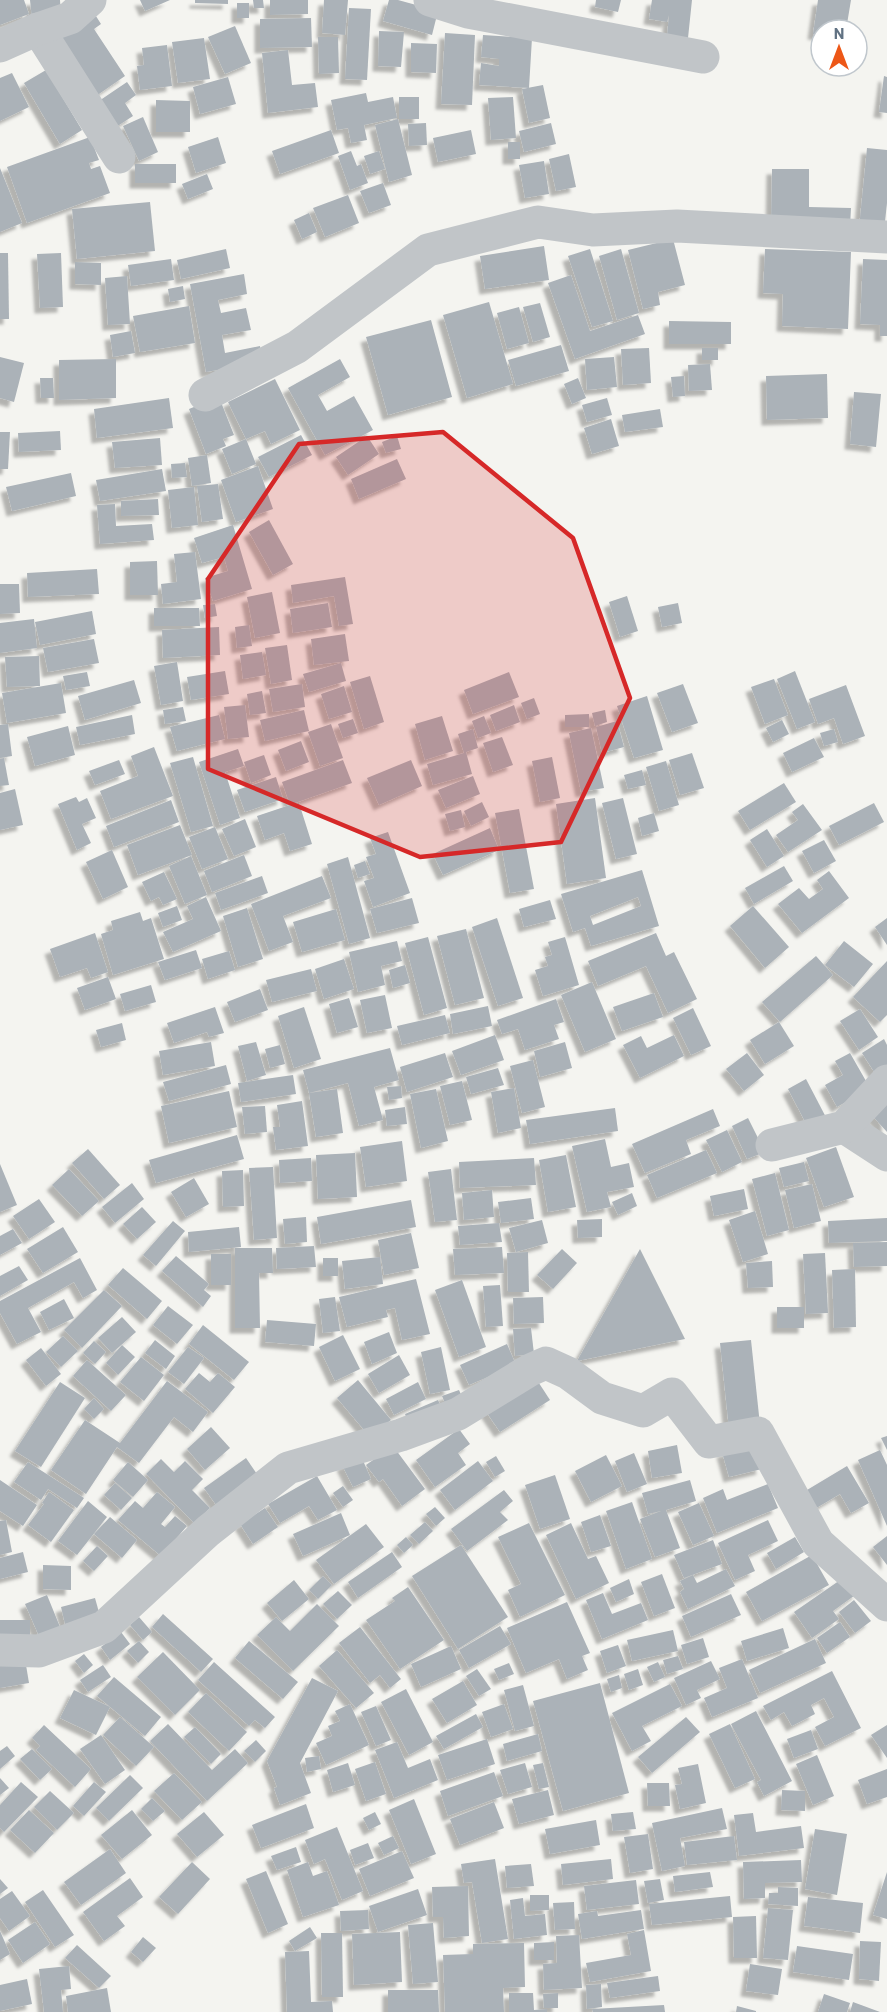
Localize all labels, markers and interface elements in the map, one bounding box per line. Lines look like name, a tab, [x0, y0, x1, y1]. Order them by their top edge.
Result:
north arrow	[809, 18, 869, 78]
text: N	[834, 23, 844, 42]

